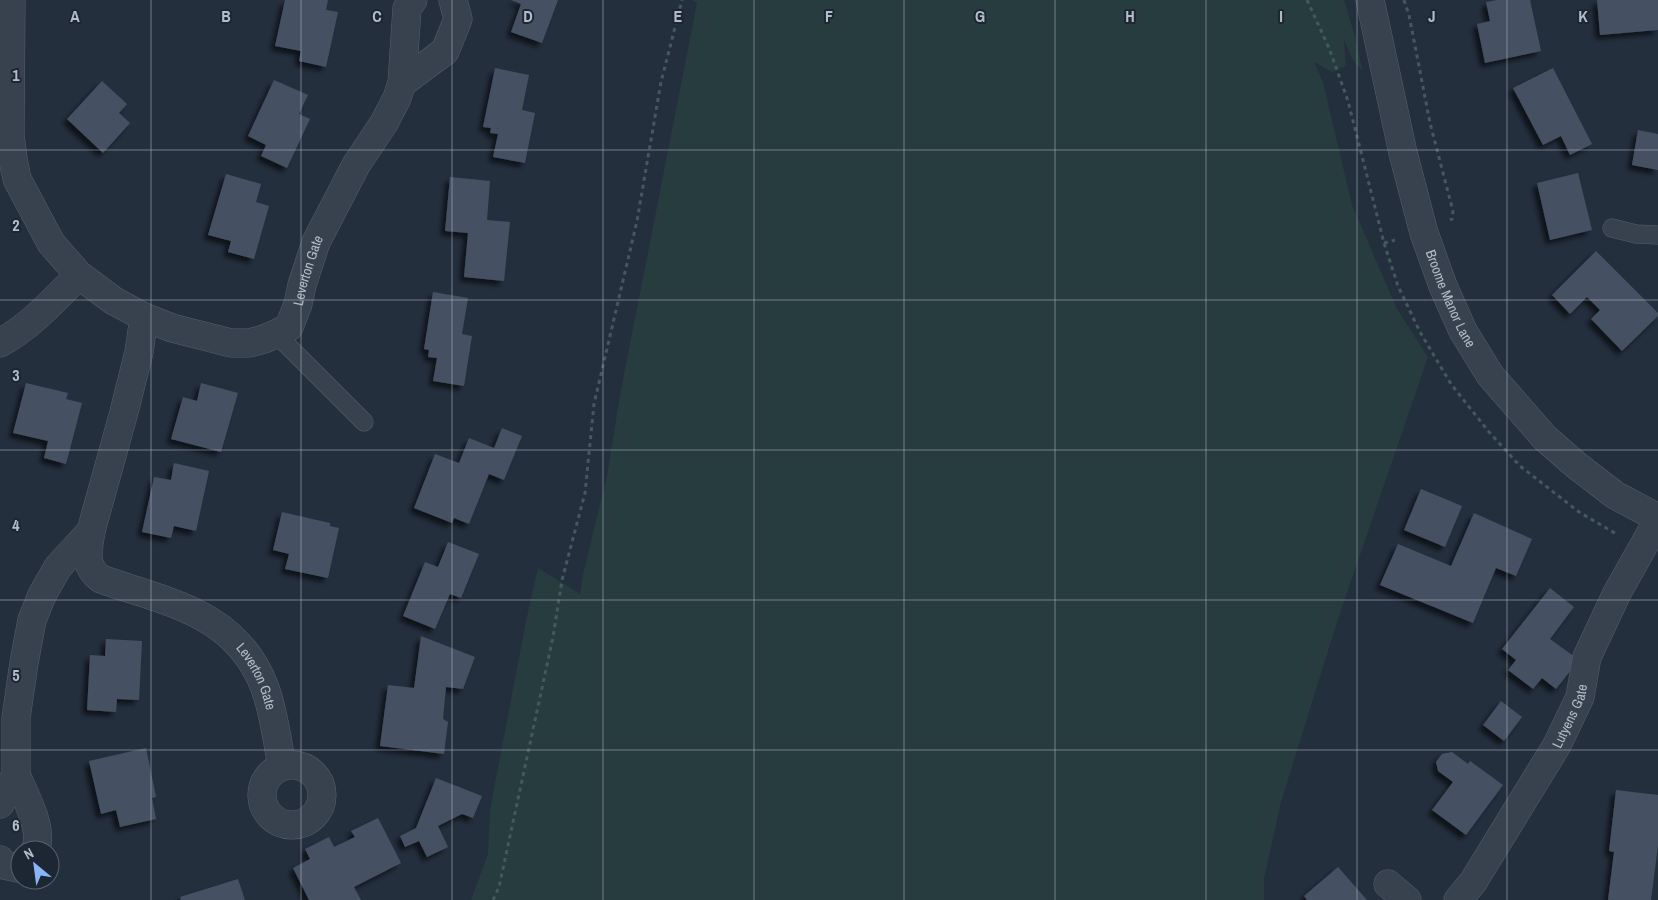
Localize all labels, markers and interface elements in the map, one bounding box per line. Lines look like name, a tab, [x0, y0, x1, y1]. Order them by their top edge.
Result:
text: A	[70, 5, 80, 27]
text: B	[221, 5, 231, 27]
text: C	[372, 5, 382, 27]
text: D	[523, 5, 533, 27]
text: E	[674, 5, 683, 27]
text: F	[825, 5, 833, 27]
text: G	[975, 5, 985, 27]
text: H	[1125, 5, 1135, 27]
text: I	[1279, 5, 1283, 27]
text: J	[1428, 5, 1436, 27]
text: K	[1578, 5, 1588, 27]
text: 1	[12, 64, 20, 86]
text: 2	[12, 214, 20, 236]
street label: Leverton Gate	[289, 232, 327, 307]
street label: Broome Manor Lane	[1422, 247, 1480, 351]
text: 3	[12, 364, 20, 386]
text: 4	[12, 514, 20, 536]
street label: Leverton Gate	[232, 639, 280, 712]
text: 5	[12, 664, 20, 686]
street label: Lutyens Gate	[1548, 683, 1591, 751]
text: 6	[12, 814, 20, 836]
north arrow	[10, 840, 60, 890]
text: N	[21, 844, 37, 864]

